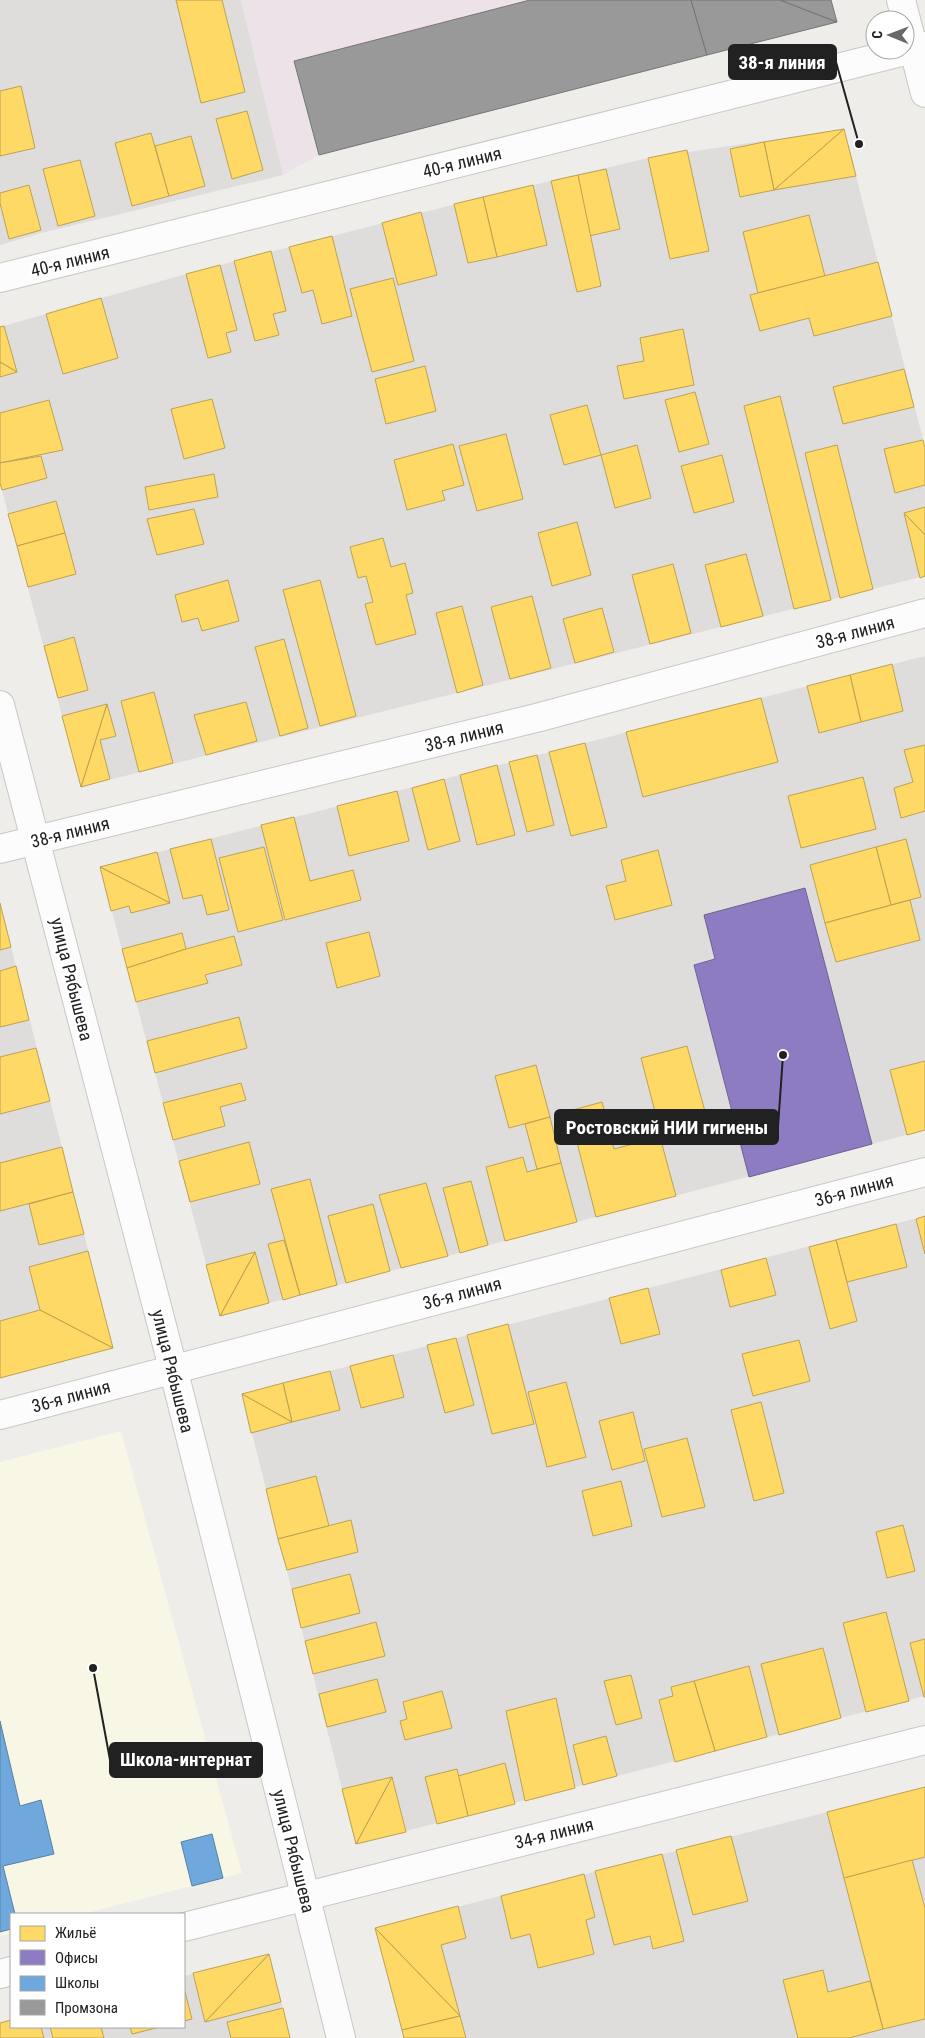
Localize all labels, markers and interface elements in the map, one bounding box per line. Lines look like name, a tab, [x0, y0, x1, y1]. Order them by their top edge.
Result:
north arrow	[865, 10, 915, 60]
text: С	[869, 31, 885, 39]
callout: 38-я линия	[729, 45, 836, 79]
text: 38-я линия	[738, 51, 826, 74]
street label: 40-я линия	[420, 142, 504, 182]
street label: 40-я линия	[28, 241, 112, 281]
street label: 38-я линия	[813, 611, 897, 653]
street label: 38-я линия	[422, 716, 506, 756]
street label: 38-я линия	[28, 812, 112, 852]
street label: улица Рябышева	[47, 915, 97, 1043]
callout: Ростовский НИИ гигиены	[555, 1110, 778, 1144]
text: Ростовский НИИ гигиены	[566, 1116, 768, 1139]
street label: 36-я линия	[812, 1169, 896, 1211]
street label: 36-я линия	[420, 1272, 504, 1314]
street label: улица Рябышева	[148, 1307, 198, 1435]
street label: 36-я линия	[29, 1375, 113, 1417]
callout: Школа-интернат	[110, 1743, 262, 1777]
text: Школа-интернат	[120, 1748, 252, 1771]
street label: улица Рябышева	[269, 1787, 319, 1915]
street label: 34-я линия	[512, 1813, 596, 1853]
legend	[10, 1913, 185, 2028]
text: Жильё	[55, 1924, 96, 1942]
text: Офисы	[55, 1949, 98, 1967]
text: Школы	[55, 1974, 100, 1992]
text: Промзона	[55, 1999, 118, 2017]

